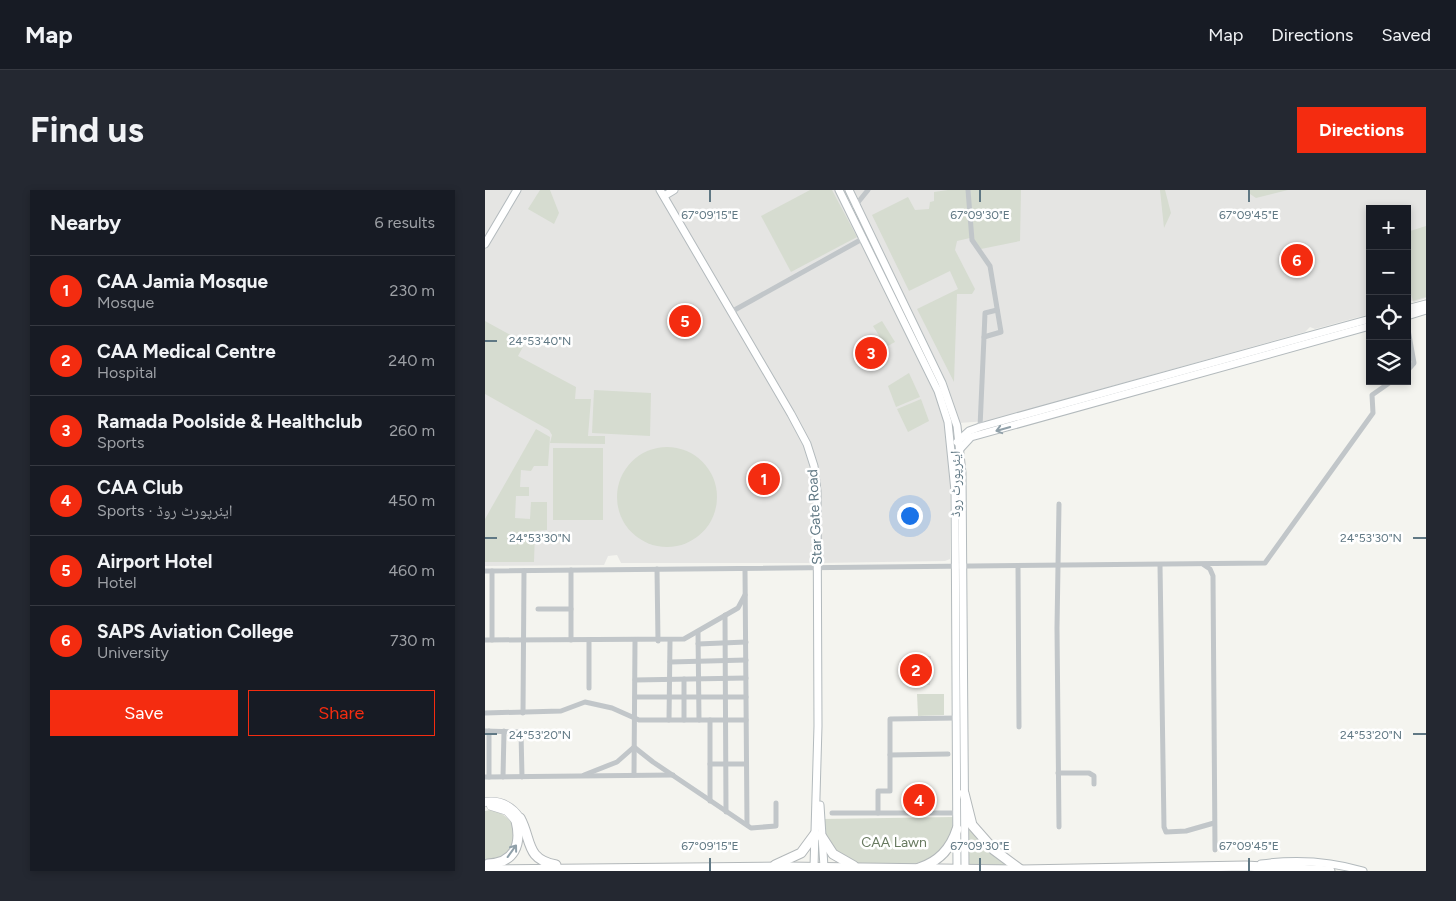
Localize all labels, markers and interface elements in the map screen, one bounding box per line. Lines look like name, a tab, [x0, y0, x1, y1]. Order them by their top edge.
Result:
text: Map	[25, 20, 73, 49]
text: Map	[1208, 24, 1243, 46]
text: Directions	[1271, 24, 1353, 46]
text: Saved	[1381, 24, 1431, 46]
button: Directions	[1297, 107, 1426, 153]
text: Find us	[30, 109, 144, 151]
map controls	[1366, 205, 1411, 385]
button: +	[1366, 205, 1411, 250]
text: 67°09'15"E	[681, 208, 739, 222]
text: 67°09'30"E	[950, 208, 1010, 222]
text: 67°09'45"E	[1219, 208, 1279, 222]
text: Nearby	[50, 210, 121, 235]
text: 6 results	[374, 213, 435, 232]
pin: 6	[1281, 241, 1313, 279]
button: −	[1366, 250, 1411, 295]
text: CAA Jamia Mosque	[97, 270, 268, 293]
text: 1	[63, 281, 69, 300]
text: 230 m	[390, 281, 435, 300]
text: Mosque	[97, 293, 154, 312]
button: locate	[1366, 295, 1411, 340]
pin: 5	[669, 302, 701, 340]
text: 24°53'40"N	[509, 334, 571, 348]
pin: 3	[855, 334, 887, 372]
text: CAA Medical Centre	[97, 340, 276, 363]
button: layers	[1366, 340, 1411, 385]
text: 2	[61, 351, 71, 370]
text: 240 m	[388, 351, 435, 370]
text: Hospital	[97, 363, 157, 382]
text: Ramada Poolside & Healthclub	[97, 410, 362, 433]
text: 3	[62, 421, 70, 440]
text: 260 m	[389, 421, 435, 440]
one-way arrow	[995, 424, 1011, 434]
text: Sports	[97, 433, 144, 452]
street label: ایئرپورٹ روڈ	[947, 451, 964, 517]
pin: 1	[748, 460, 780, 498]
street label: Star Gate Road	[804, 469, 826, 565]
text: CAA Club	[97, 476, 183, 499]
text: 4	[61, 491, 71, 510]
text: 450 m	[388, 491, 435, 510]
text: Sports · ایئرپورٹ روڈ	[97, 501, 233, 520]
your location	[897, 503, 923, 529]
text: 24°53'30"N	[509, 531, 571, 545]
text: 24°53'30"N	[1340, 531, 1402, 545]
text: Airport Hotel	[97, 550, 213, 573]
text: 5	[61, 561, 71, 580]
text: 460 m	[388, 561, 435, 580]
text: Hotel	[97, 573, 137, 592]
text: SAPS Aviation College	[97, 620, 294, 643]
text: 6	[61, 631, 71, 650]
text: 730 m	[390, 631, 435, 650]
text: University	[97, 643, 169, 662]
pin: 2	[900, 651, 932, 689]
button: Save	[50, 690, 238, 736]
button: Share	[248, 690, 435, 736]
text: 24°53'20"N	[509, 728, 571, 742]
text: 24°53'20"N	[1340, 728, 1402, 742]
pin: 4	[903, 781, 935, 819]
park label: CAA Lawn	[861, 834, 927, 851]
text: 67°09'15"E	[681, 839, 739, 853]
text: 67°09'30"E	[950, 839, 1010, 853]
text: 67°09'45"E	[1219, 839, 1279, 853]
one-way arrow	[507, 844, 517, 858]

